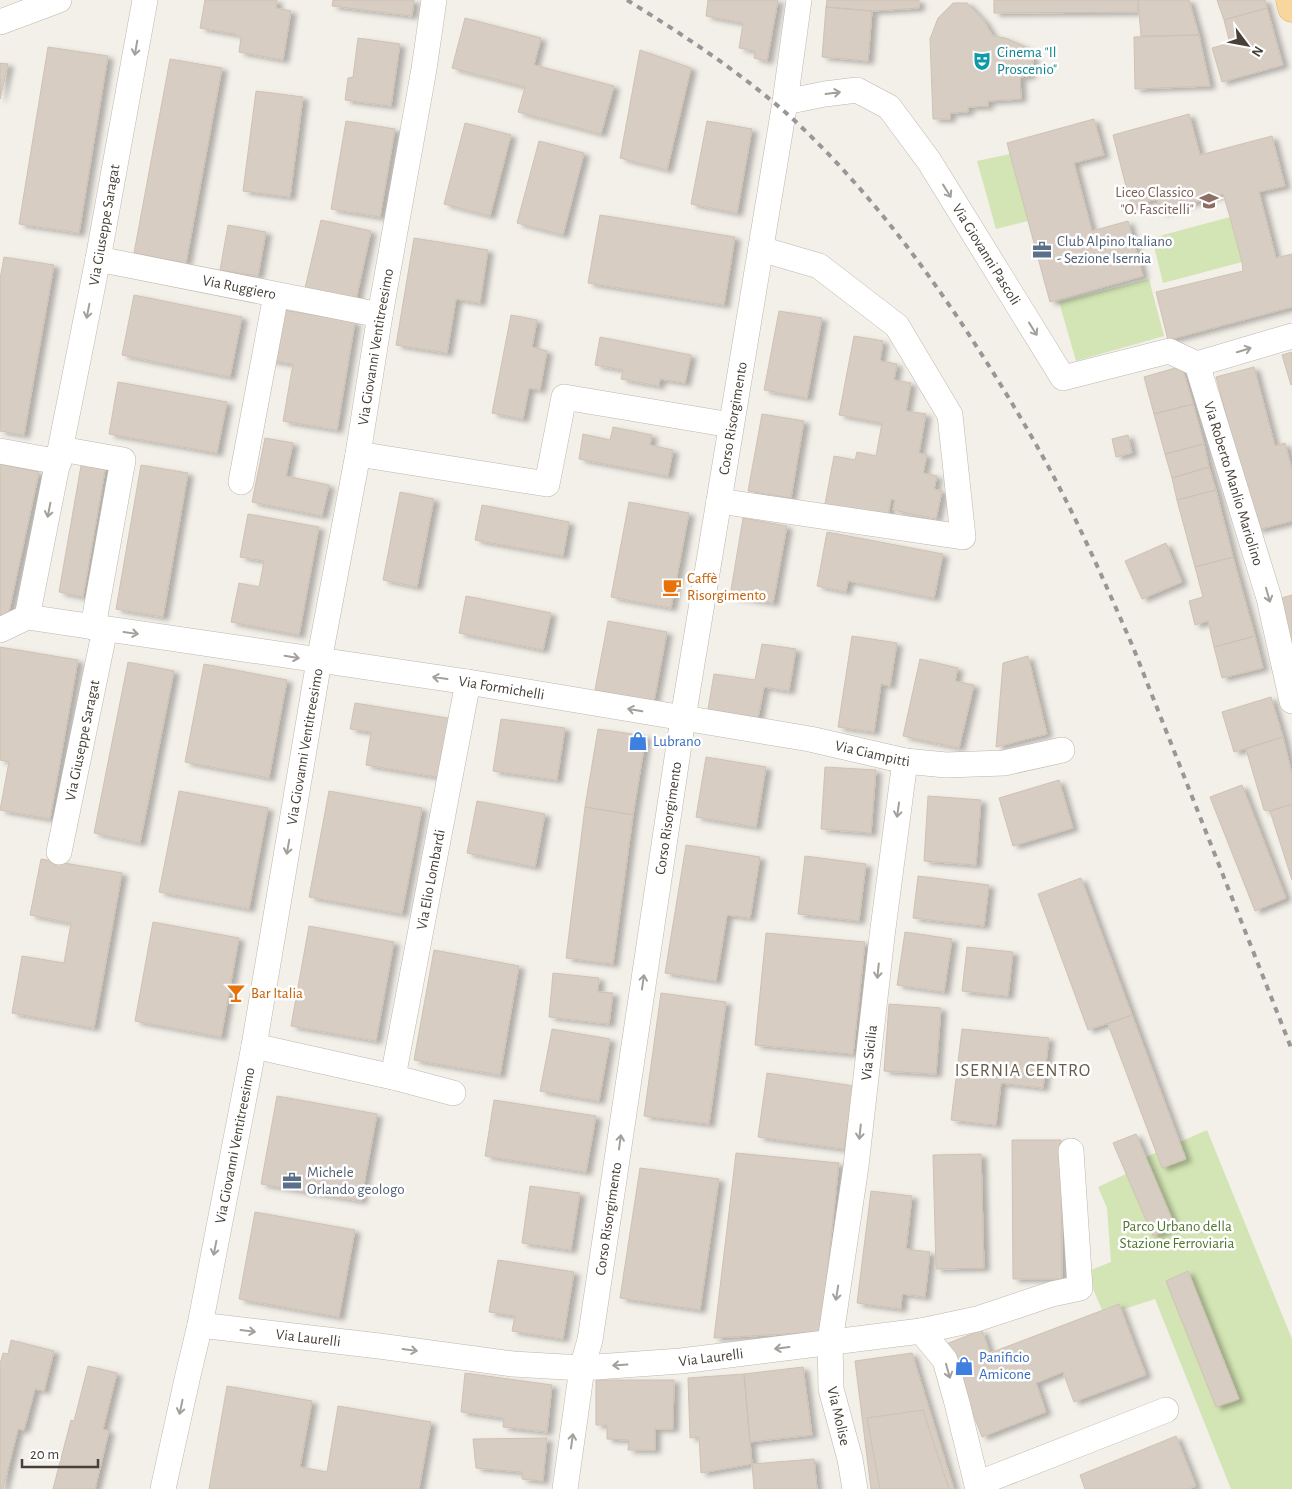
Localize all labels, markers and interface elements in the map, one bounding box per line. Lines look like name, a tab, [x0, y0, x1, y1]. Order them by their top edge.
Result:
north arrow	[1222, 20, 1272, 70]
one-way arrow	[131, 40, 141, 56]
text: N	[1249, 44, 1266, 59]
place label: Cinema "Il Proscenio"	[997, 45, 1057, 77]
theatre icon: Cinema "Il Proscenio"	[971, 50, 993, 72]
one-way arrow	[825, 88, 841, 98]
street label: Via Giuseppe Saragat	[86, 163, 123, 287]
one-way arrow	[943, 183, 953, 197]
place label: Liceo Classico "O. Fascitelli"	[1115, 185, 1194, 217]
school or university icon: Liceo Classico "O. Fascitelli"	[1198, 190, 1220, 212]
street label: Via Giovanni Pascoli	[949, 201, 1023, 308]
place label: Club Alpino Italiano - Sezione Isernia	[1057, 234, 1172, 266]
office icon: Club Alpino Italiano - Sezione Isernia	[1031, 239, 1053, 261]
street label: Via Giovanni Ventitreesimo	[356, 267, 396, 426]
street label: Via Ruggiero	[201, 273, 277, 302]
one-way arrow	[83, 303, 92, 319]
one-way arrow	[1027, 322, 1038, 336]
one-way arrow	[1235, 345, 1251, 355]
street label: Corso Risorgimento	[716, 361, 750, 476]
street label: Via Roberto Manlio Mariolino	[1201, 400, 1266, 567]
one-way arrow	[44, 501, 53, 517]
place label: Caffè Risorgimento	[687, 571, 766, 603]
cafe icon: Caffè Risorgimento	[661, 576, 683, 598]
one-way arrow	[1264, 586, 1273, 602]
one-way arrow	[123, 628, 139, 638]
one-way arrow	[284, 652, 300, 662]
street label: Via Giovanni Ventitreesimo	[284, 667, 326, 826]
one-way arrow	[432, 673, 448, 683]
street label: Via Formichelli	[458, 674, 546, 703]
street label: Via Giuseppe Saragat	[63, 678, 102, 802]
one-way arrow	[627, 705, 643, 715]
shop icon: Lubrano	[627, 730, 649, 752]
place label: Lubrano	[653, 734, 701, 749]
street label: Via Ciampitti	[834, 738, 911, 769]
street label: Corso Risorgimento	[653, 761, 684, 876]
one-way arrow	[893, 801, 903, 817]
street label: Via Elio Lombardi	[414, 828, 448, 931]
one-way arrow	[282, 839, 292, 855]
one-way arrow	[873, 963, 883, 979]
one-way arrow	[639, 974, 649, 990]
bar icon: Bar Italia	[225, 982, 247, 1004]
place label: Bar Italia	[251, 986, 303, 1001]
street label: Via Sicilia	[859, 1024, 880, 1081]
district label: ISERNIA CENTRO	[955, 1062, 1091, 1080]
street label: Via Giovanni Ventitreesimo	[213, 1066, 258, 1225]
one-way arrow	[855, 1124, 865, 1140]
one-way arrow	[615, 1135, 625, 1151]
street label: Corso Risorgimento	[593, 1161, 624, 1276]
place label: Michele Orlando geologo	[307, 1165, 405, 1197]
office icon: Michele Orlando geologo	[281, 1170, 303, 1192]
park label: Parco Urbano della Stazione Ferroviaria	[1120, 1219, 1234, 1251]
one-way arrow	[209, 1239, 219, 1255]
one-way arrow	[832, 1285, 842, 1301]
one-way arrow	[240, 1326, 256, 1336]
street label: Via Laurelli	[275, 1327, 341, 1349]
one-way arrow	[774, 1343, 790, 1353]
one-way arrow	[401, 1345, 417, 1355]
street label: Via Laurelli	[678, 1346, 744, 1369]
place label: Panificio Amicone	[979, 1350, 1031, 1382]
shop icon: Panificio Amicone	[953, 1355, 975, 1377]
one-way arrow	[612, 1361, 628, 1370]
one-way arrow	[943, 1363, 953, 1379]
street label: Via Molise	[824, 1385, 853, 1447]
one-way arrow	[176, 1398, 185, 1414]
one-way arrow	[567, 1433, 577, 1449]
scale bar	[22, 1436, 99, 1468]
text: 20 m	[30, 1447, 59, 1462]

